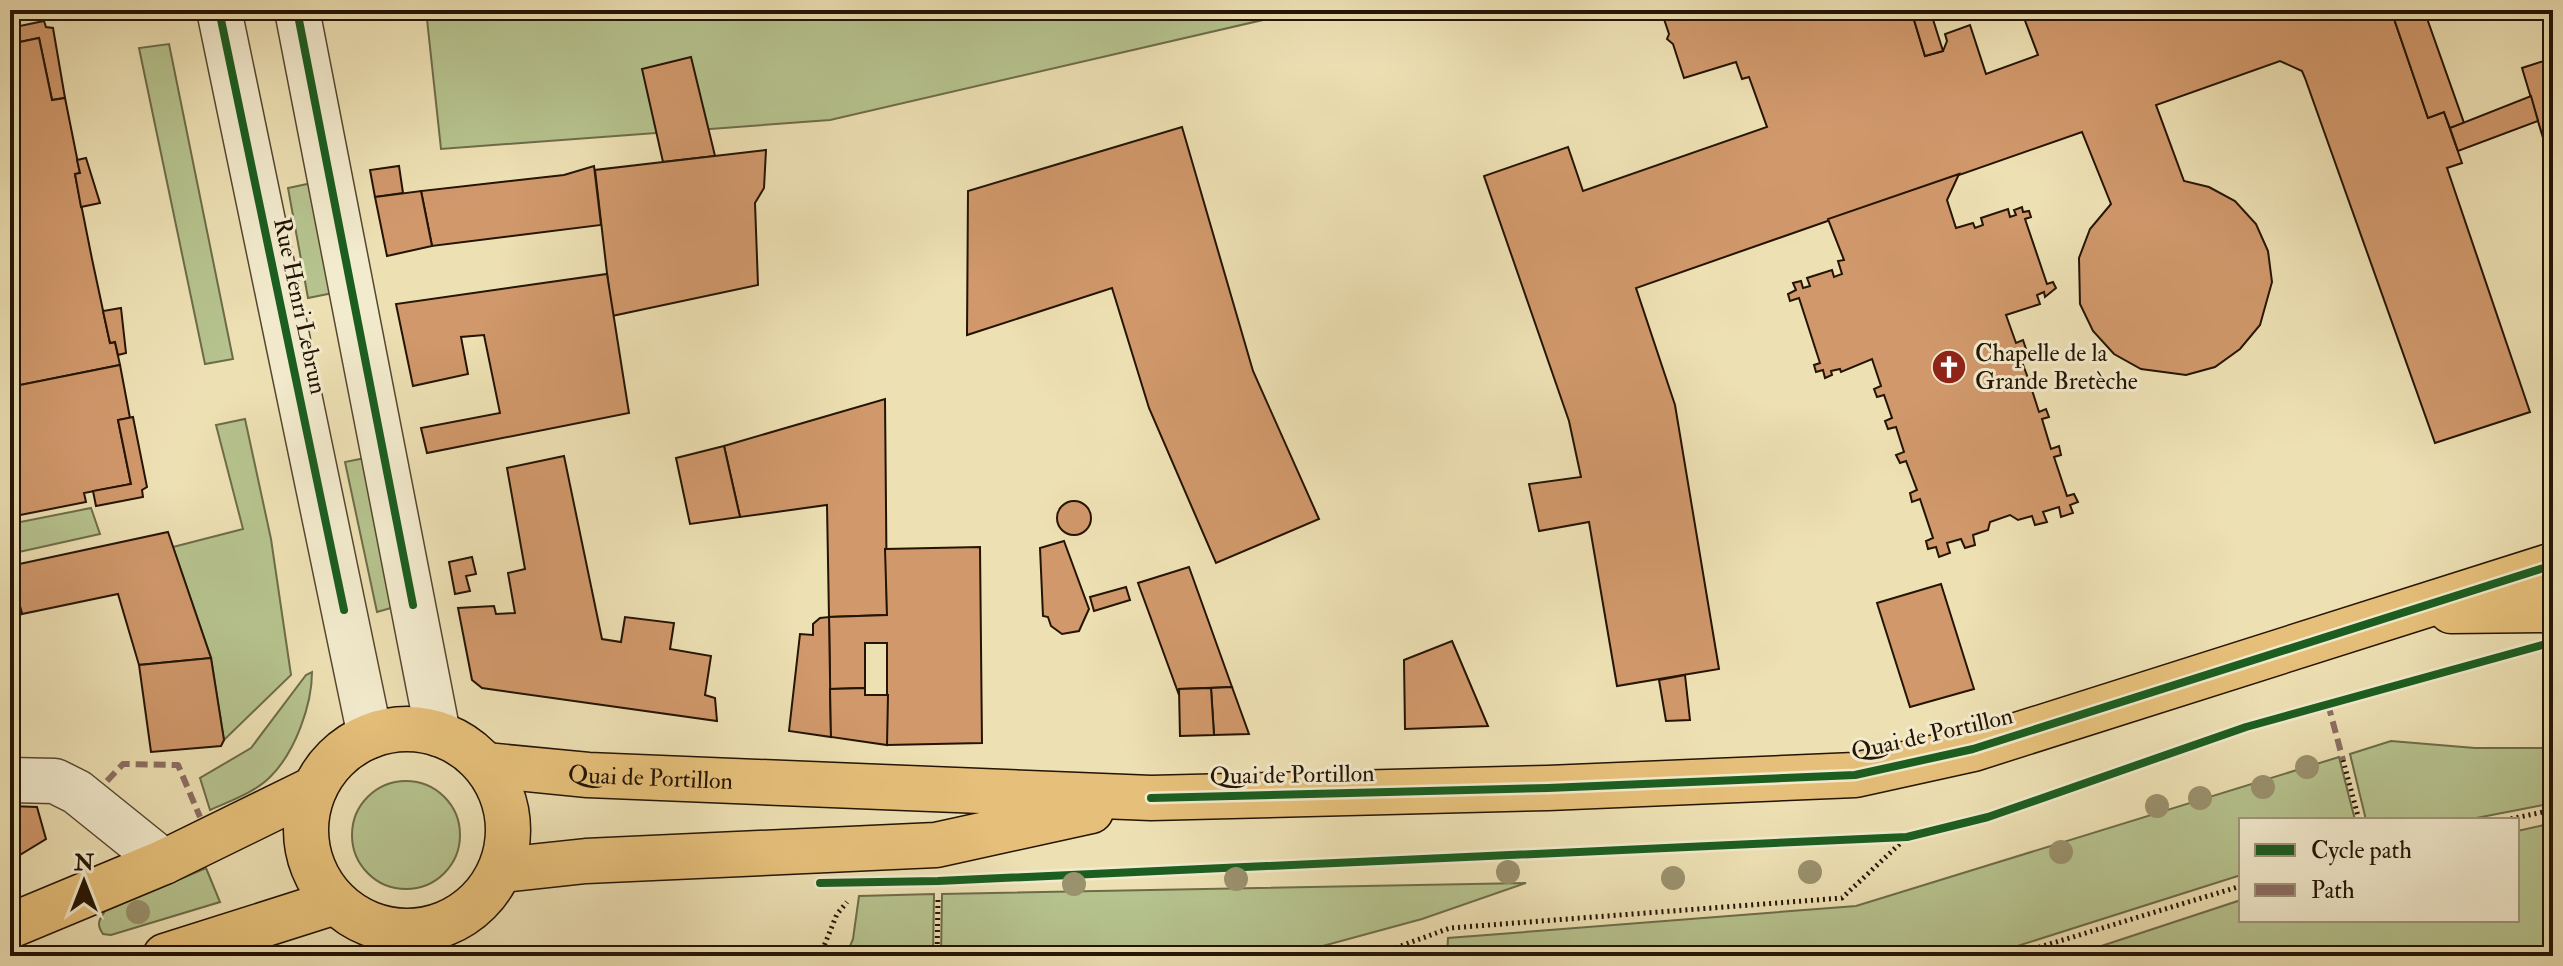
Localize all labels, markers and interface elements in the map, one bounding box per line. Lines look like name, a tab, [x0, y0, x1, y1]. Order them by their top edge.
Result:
street label: Rue Henri Lebrun	[266, 215, 334, 397]
place label: Chapelle de la Grande Bretèche	[1975, 338, 2138, 397]
church icon: Chapelle de la Grande Bretèche	[1930, 348, 1968, 386]
street label: Quai de Portillon	[1848, 700, 2016, 768]
street label: Quai de Portillon	[567, 758, 734, 796]
street label: Quai de Portillon	[1209, 758, 1375, 792]
legend	[2239, 818, 2519, 922]
text: Cycle path	[2311, 835, 2412, 866]
north arrow	[44, 842, 124, 922]
text: N	[73, 849, 94, 877]
text: Path	[2311, 875, 2355, 906]

